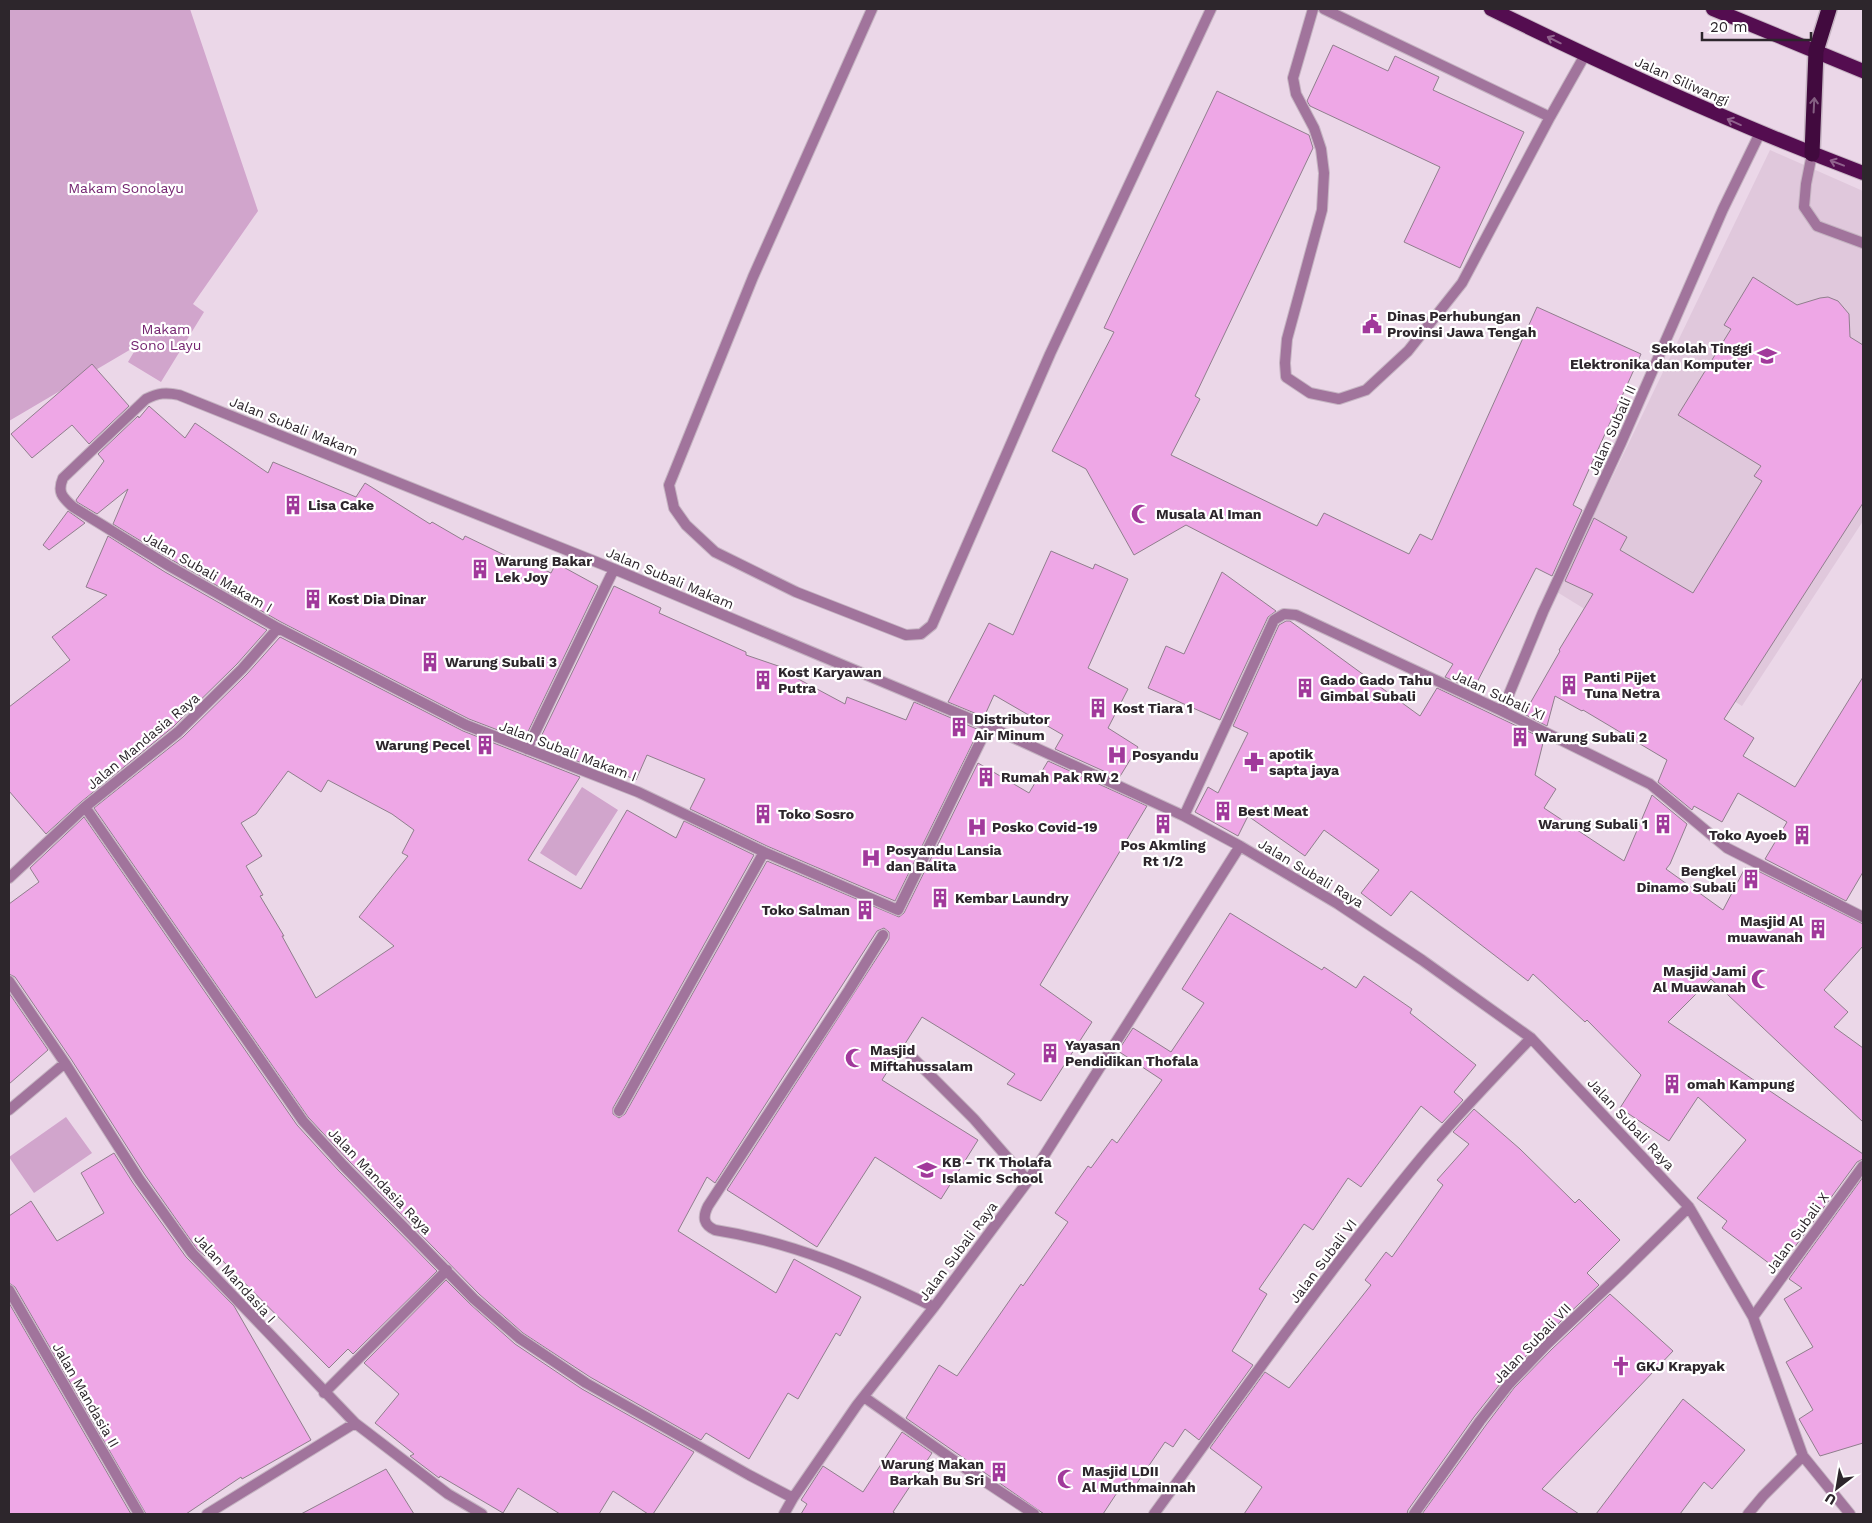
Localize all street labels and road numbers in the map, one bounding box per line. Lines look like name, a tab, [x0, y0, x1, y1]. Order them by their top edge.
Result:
street label: Jalan Siliwangi	[1633, 53, 1731, 109]
street label: Jalan Subali II	[1585, 383, 1639, 477]
street label: Jalan Subali Makam	[227, 393, 361, 459]
street label: Jalan Subali Makam I	[141, 529, 275, 615]
street label: Jalan Subali Makam	[604, 544, 736, 612]
street label: Jalan Subali XI	[1450, 666, 1548, 724]
street label: Jalan Mandasia Raya	[84, 689, 202, 793]
street label: Jalan Subali Makam I	[497, 717, 639, 785]
street label: Jalan Subali Raya	[1255, 835, 1367, 911]
street label: Jalan Subali Raya	[1584, 1075, 1678, 1173]
street label: Jalan Mandasia Raya	[325, 1124, 435, 1238]
street label: Jalan Subali X	[1762, 1189, 1832, 1277]
street label: Jalan Subali Raya	[915, 1198, 1001, 1304]
street label: Jalan Subali VI	[1286, 1216, 1360, 1306]
street label: Jalan Mandasia I	[191, 1230, 279, 1326]
street label: Jalan Subali VII	[1490, 1300, 1574, 1386]
street label: Jalan Mandasia II	[50, 1340, 122, 1450]

